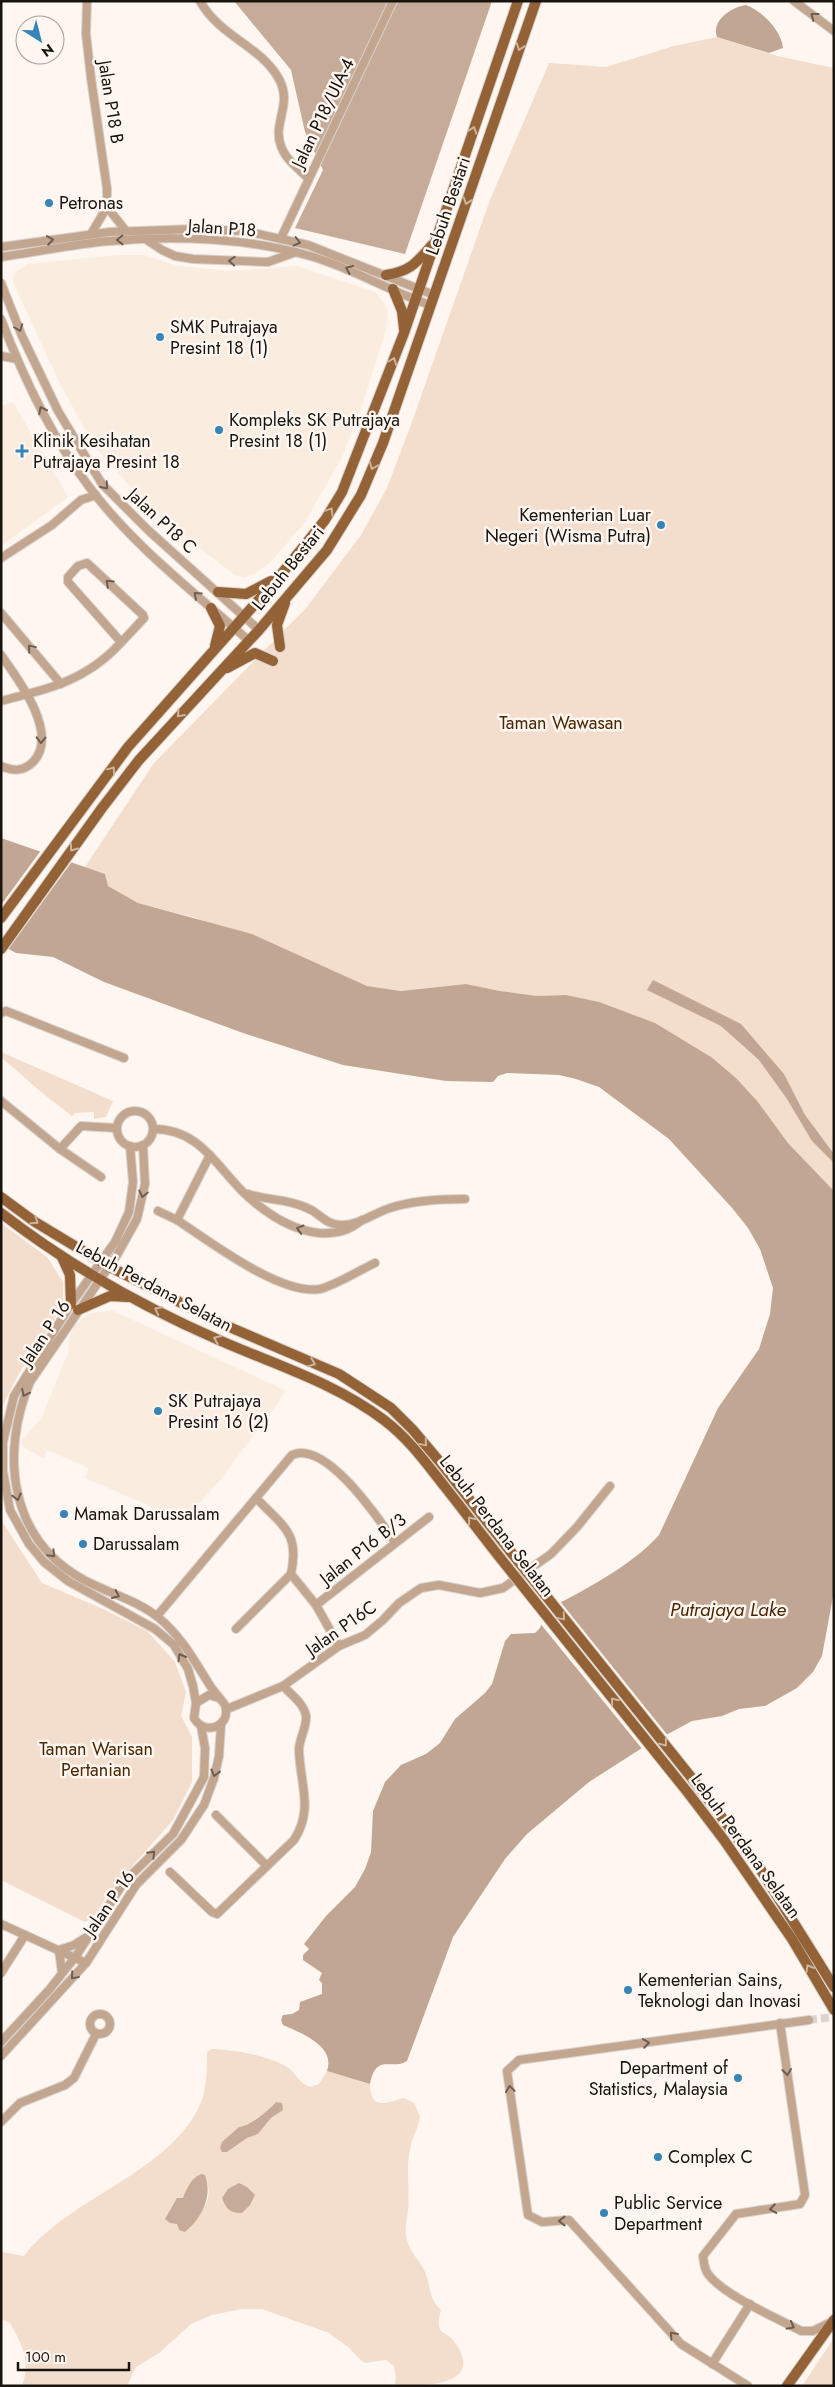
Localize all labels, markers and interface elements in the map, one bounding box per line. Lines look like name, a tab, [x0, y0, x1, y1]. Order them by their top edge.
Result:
one-way arrow	[811, 14, 820, 22]
north arrow	[15, 15, 65, 65]
text: N	[37, 39, 58, 62]
one-way arrow	[516, 42, 526, 51]
street label: Jalan P18/UIA-4	[284, 54, 361, 174]
street label: Jalan P18 B	[91, 57, 130, 145]
one-way arrow	[467, 127, 477, 135]
street label: Lebuh Bestari	[419, 153, 477, 259]
place label: Petronas	[59, 190, 123, 216]
one-way arrow	[463, 196, 473, 204]
marker: Petronas	[43, 197, 55, 209]
street label: Jalan P18	[185, 213, 257, 243]
one-way arrow	[46, 235, 54, 246]
one-way arrow	[116, 235, 124, 246]
one-way arrow	[293, 236, 302, 247]
one-way arrow	[227, 255, 235, 266]
one-way arrow	[345, 264, 354, 275]
place label: SMK Putrajaya Presint 18 (1)	[170, 314, 278, 361]
one-way arrow	[13, 323, 23, 332]
marker: SMK Putrajaya Presint 18 (1)	[154, 331, 166, 343]
one-way arrow	[387, 358, 397, 366]
one-way arrow	[38, 406, 48, 415]
place label: Kompleks SK Putrajaya Presint 18 (1)	[229, 407, 400, 454]
marker: Kompleks SK Putrajaya Presint 18 (1)	[213, 424, 225, 436]
place label: Klinik Kesihatan Putrajaya Presint 18	[33, 428, 180, 475]
marker: Klinik Kesihatan Putrajaya Presint 18	[15, 444, 29, 458]
one-way arrow	[369, 461, 380, 470]
one-way arrow	[99, 480, 107, 489]
street label: Jalan P18 C	[120, 481, 202, 560]
place label: Kementerian Luar Negeri (Wisma Putra)	[485, 502, 652, 549]
one-way arrow	[324, 507, 334, 516]
marker: Kementerian Luar Negeri (Wisma Putra)	[655, 519, 667, 531]
street label: Lebuh Bestari	[246, 520, 330, 616]
one-way arrow	[105, 580, 114, 589]
one-way arrow	[194, 592, 203, 601]
one-way arrow	[28, 645, 37, 654]
one-way arrow	[177, 708, 186, 717]
park label: Taman Wawasan	[499, 710, 623, 736]
one-way arrow	[36, 736, 46, 744]
one-way arrow	[106, 767, 114, 776]
one-way arrow	[70, 842, 79, 852]
one-way arrow	[138, 1189, 149, 1198]
one-way arrow	[29, 1215, 39, 1224]
one-way arrow	[295, 1224, 304, 1235]
street label: Lebuh Perdana Selatan	[71, 1234, 237, 1338]
street label: Jalan P 16	[12, 1295, 77, 1373]
one-way arrow	[155, 1306, 164, 1316]
one-way arrow	[213, 1335, 222, 1345]
one-way arrow	[307, 1356, 316, 1367]
one-way arrow	[21, 1388, 31, 1397]
place label: SK Putrajaya Presint 16 (2)	[168, 1388, 269, 1435]
marker: SK Putrajaya Presint 16 (2)	[152, 1405, 164, 1417]
one-way arrow	[419, 1437, 427, 1446]
street label: Lebuh Perdana Selatan	[433, 1450, 561, 1602]
one-way arrow	[11, 1493, 22, 1502]
place label: Mamak Darussalam	[74, 1501, 220, 1527]
street label: Jalan P16 B/3	[313, 1507, 412, 1592]
marker: Mamak Darussalam	[58, 1508, 70, 1520]
one-way arrow	[468, 1516, 477, 1526]
place label: Darussalam	[93, 1531, 180, 1557]
marker: Darussalam	[77, 1538, 89, 1550]
one-way arrow	[46, 1548, 55, 1557]
one-way arrow	[111, 1588, 120, 1599]
street label: Jalan P16C	[299, 1594, 382, 1663]
water label: Putrajaya Lake	[670, 1596, 787, 1623]
one-way arrow	[557, 1611, 565, 1620]
one-way arrow	[177, 1654, 187, 1663]
one-way arrow	[612, 1698, 620, 1707]
park label: Taman Warisan Pertanian	[39, 1736, 153, 1783]
one-way arrow	[658, 1738, 667, 1747]
one-way arrow	[210, 1768, 221, 1777]
street label: Lebuh Perdana Selatan	[684, 1768, 808, 1924]
one-way arrow	[146, 1851, 155, 1860]
street label: Jalan P 16	[76, 1865, 141, 1943]
one-way arrow	[806, 1965, 816, 1974]
place label: Kementerian Sains, Teknologi dan Inovasi	[638, 1967, 801, 2014]
one-way arrow	[71, 1971, 80, 1980]
marker: Kementerian Sains, Teknologi dan Inovasi	[622, 1984, 634, 1996]
one-way arrow	[641, 2038, 650, 2048]
place label: Department of Statistics, Malaysia	[589, 2055, 729, 2102]
one-way arrow	[781, 2068, 792, 2076]
marker: Department of Statistics, Malaysia	[732, 2072, 744, 2084]
one-way arrow	[505, 2085, 516, 2093]
place label: Complex C	[668, 2144, 753, 2170]
marker: Complex C	[652, 2151, 664, 2163]
place label: Public Service Department	[614, 2190, 722, 2237]
one-way arrow	[769, 2203, 778, 2213]
marker: Public Service Department	[598, 2207, 610, 2219]
one-way arrow	[557, 2216, 565, 2226]
one-way arrow	[785, 2319, 794, 2329]
one-way arrow	[670, 2332, 679, 2341]
scale bar	[18, 2340, 129, 2372]
text: 100 m	[25, 2346, 66, 2368]

